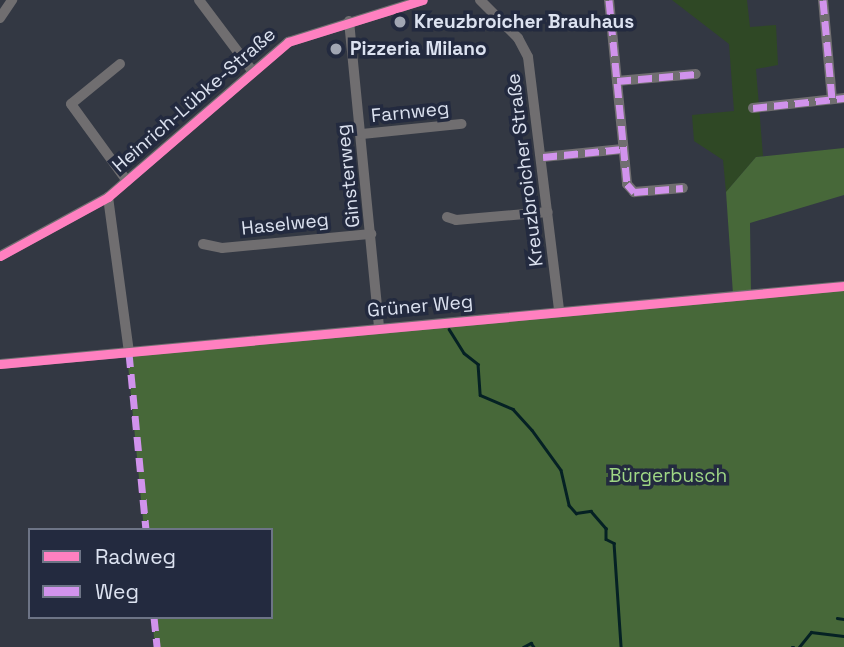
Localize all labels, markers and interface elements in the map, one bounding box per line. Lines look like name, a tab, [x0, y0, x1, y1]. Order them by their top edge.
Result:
place label: Kreuzbroicher Brauhaus	[414, 11, 634, 33]
marker: Kreuzbroicher Brauhaus	[392, 14, 408, 30]
street label: Heinrich-Lübke-Straße	[108, 23, 280, 177]
place label: Pizzeria Milano	[350, 38, 487, 60]
marker: Pizzeria Milano	[328, 41, 344, 57]
street label: Kreuzbroicher Straße	[502, 72, 548, 268]
street label: Farnweg	[370, 97, 450, 127]
street label: Ginsterweg	[331, 123, 365, 229]
street label: Haselweg	[240, 208, 330, 240]
street label: Grüner Weg	[366, 290, 474, 322]
park label: Bürgerbusch	[609, 465, 727, 487]
legend	[28, 528, 273, 619]
text: Radweg	[95, 543, 176, 570]
text: Weg	[95, 578, 139, 605]

